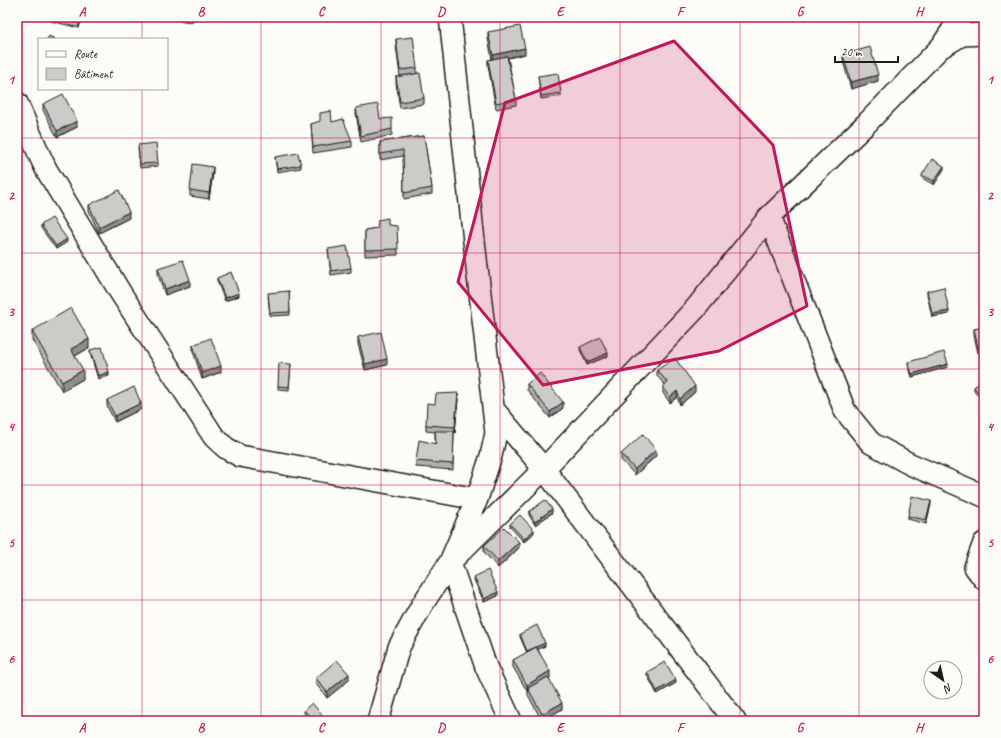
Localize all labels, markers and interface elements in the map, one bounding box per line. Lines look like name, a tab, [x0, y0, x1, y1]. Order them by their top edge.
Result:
text: A	[79, 4, 87, 20]
text: B	[198, 4, 206, 20]
text: C	[318, 4, 326, 20]
text: D	[437, 4, 446, 20]
text: E	[557, 4, 566, 20]
text: F	[677, 4, 686, 20]
text: G	[797, 4, 805, 20]
text: H	[915, 4, 925, 20]
legend	[38, 38, 168, 90]
scale bar	[835, 38, 898, 64]
text: 20 m	[841, 44, 863, 60]
text: Route	[74, 46, 98, 62]
text: Bâtiment	[74, 66, 113, 82]
text: 1	[8, 72, 16, 88]
text: 1	[987, 72, 995, 88]
text: 2	[8, 188, 15, 204]
text: 2	[987, 188, 994, 204]
text: 3	[8, 304, 15, 320]
text: 3	[987, 304, 994, 320]
text: 4	[8, 419, 16, 435]
text: 4	[987, 419, 995, 435]
text: 5	[8, 535, 15, 551]
text: 5	[987, 535, 994, 551]
text: 6	[8, 651, 15, 667]
text: 6	[987, 651, 994, 667]
north arrow	[923, 660, 963, 700]
text: N	[940, 681, 955, 697]
text: A	[79, 720, 87, 736]
text: B	[198, 720, 206, 736]
text: C	[318, 720, 326, 736]
text: D	[437, 720, 446, 736]
text: E	[557, 720, 566, 736]
text: F	[677, 720, 686, 736]
text: G	[797, 720, 805, 736]
text: H	[915, 720, 925, 736]

